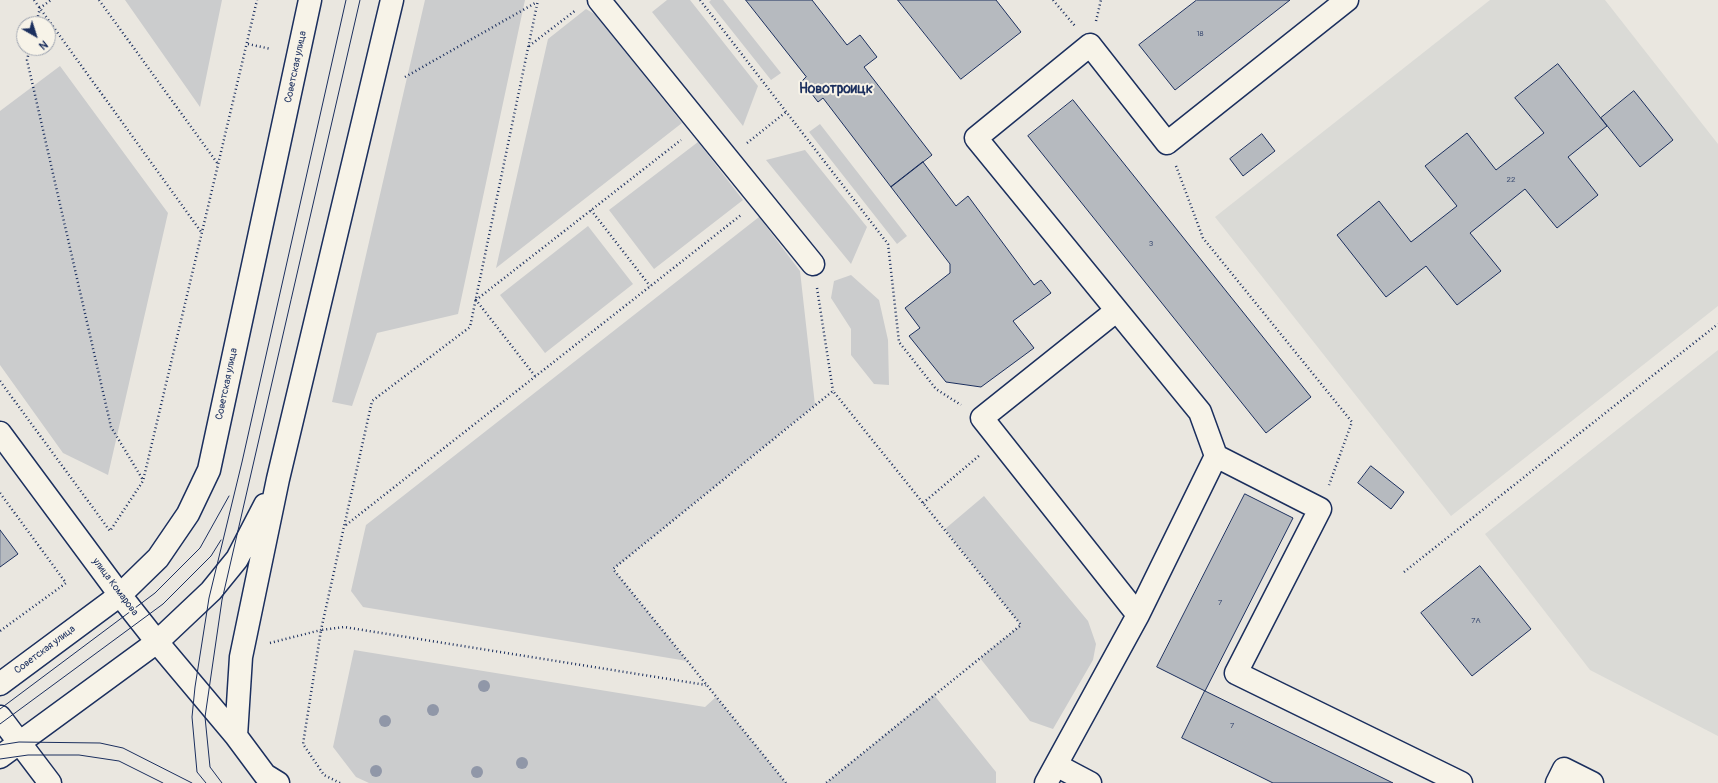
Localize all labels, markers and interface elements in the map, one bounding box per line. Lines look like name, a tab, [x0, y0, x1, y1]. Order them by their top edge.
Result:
north arrow	[16, 16, 56, 56]
house number: 18	[1196, 29, 1204, 39]
street label: Советская улица	[283, 30, 309, 104]
text: N	[36, 38, 50, 52]
district label: Новотроицк	[799, 81, 873, 97]
house number: 22	[1507, 175, 1515, 185]
house number: 3	[1149, 239, 1153, 249]
street label: Советская улица	[214, 347, 240, 421]
street label: улица Комарова	[89, 556, 141, 618]
house number: 7	[1218, 598, 1222, 608]
house number: 7А	[1471, 616, 1481, 626]
street label: Советская улица	[12, 623, 78, 677]
house number: 7	[1230, 721, 1234, 731]

